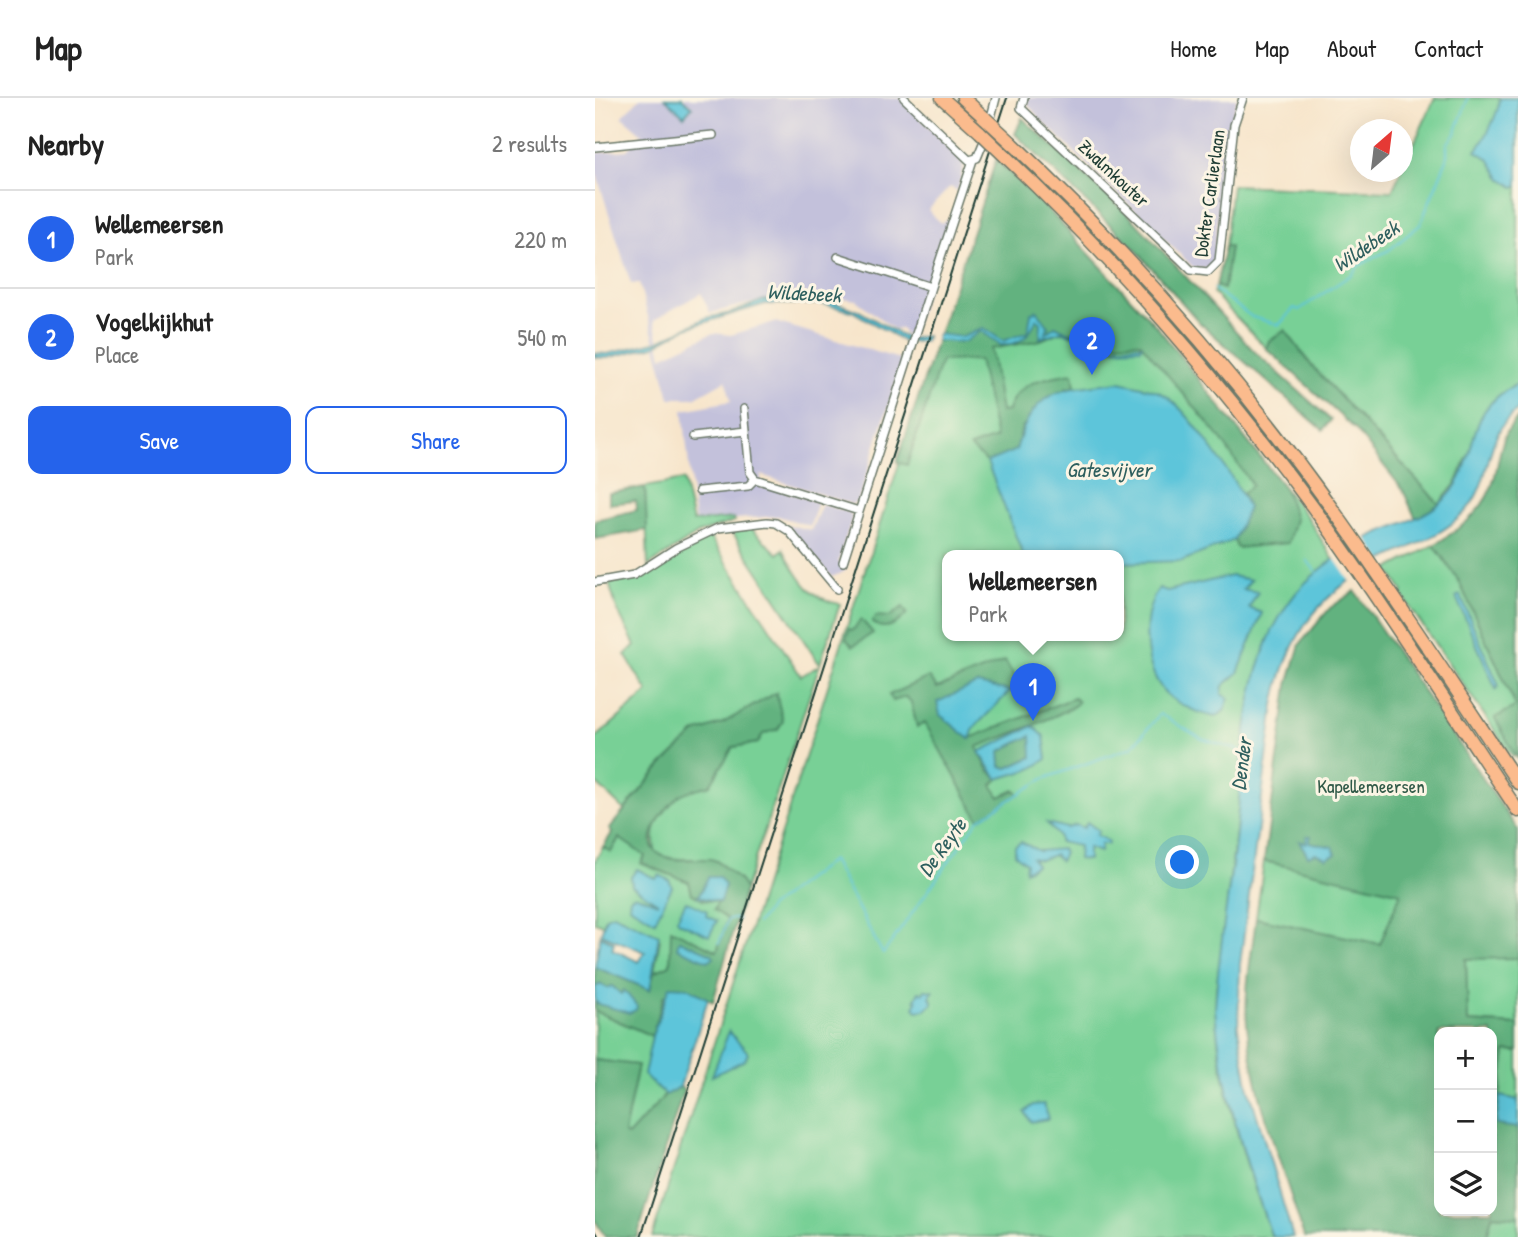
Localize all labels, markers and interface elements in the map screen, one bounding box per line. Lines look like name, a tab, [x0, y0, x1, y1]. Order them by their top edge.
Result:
text: Map	[35, 26, 82, 70]
text: Home	[1170, 32, 1217, 64]
text: Map	[1255, 32, 1289, 64]
text: About	[1327, 32, 1376, 64]
text: Contact	[1414, 32, 1483, 64]
north arrow	[1350, 119, 1413, 182]
text: Nearby	[28, 124, 104, 164]
text: 2 results	[492, 128, 567, 159]
street label: Dokter Carlierlaan	[1187, 128, 1231, 258]
street label: Zwalmkouter	[1073, 133, 1156, 213]
text: Wellemeersen	[95, 206, 223, 241]
water label: Wildebeek	[1327, 212, 1407, 279]
text: 1	[47, 224, 55, 255]
text: 220 m	[514, 224, 567, 255]
text: Park	[95, 241, 133, 272]
water label: Wildebeek	[766, 277, 844, 310]
text: Vogelkijkhut	[95, 304, 213, 339]
pin: 2	[1069, 317, 1115, 375]
text: 2	[46, 322, 56, 353]
text: 540 m	[517, 322, 567, 353]
text: Place	[95, 339, 139, 370]
button: Save	[28, 406, 291, 474]
button: Share	[305, 406, 567, 474]
water label: Gatesvijver	[1067, 455, 1154, 484]
popup	[942, 550, 1124, 641]
text: Wellemeersen	[969, 563, 1097, 598]
text: Park	[969, 598, 1007, 629]
pin: 1	[1010, 663, 1056, 721]
water label: Dender	[1223, 733, 1259, 792]
park label: Kapellemeersen	[1317, 773, 1425, 799]
water label: De Reyte	[911, 811, 974, 882]
your location	[1165, 845, 1199, 879]
map controls	[1434, 1027, 1497, 1216]
button: +	[1434, 1027, 1497, 1090]
button: −	[1434, 1090, 1497, 1153]
button: layers	[1434, 1153, 1497, 1216]

